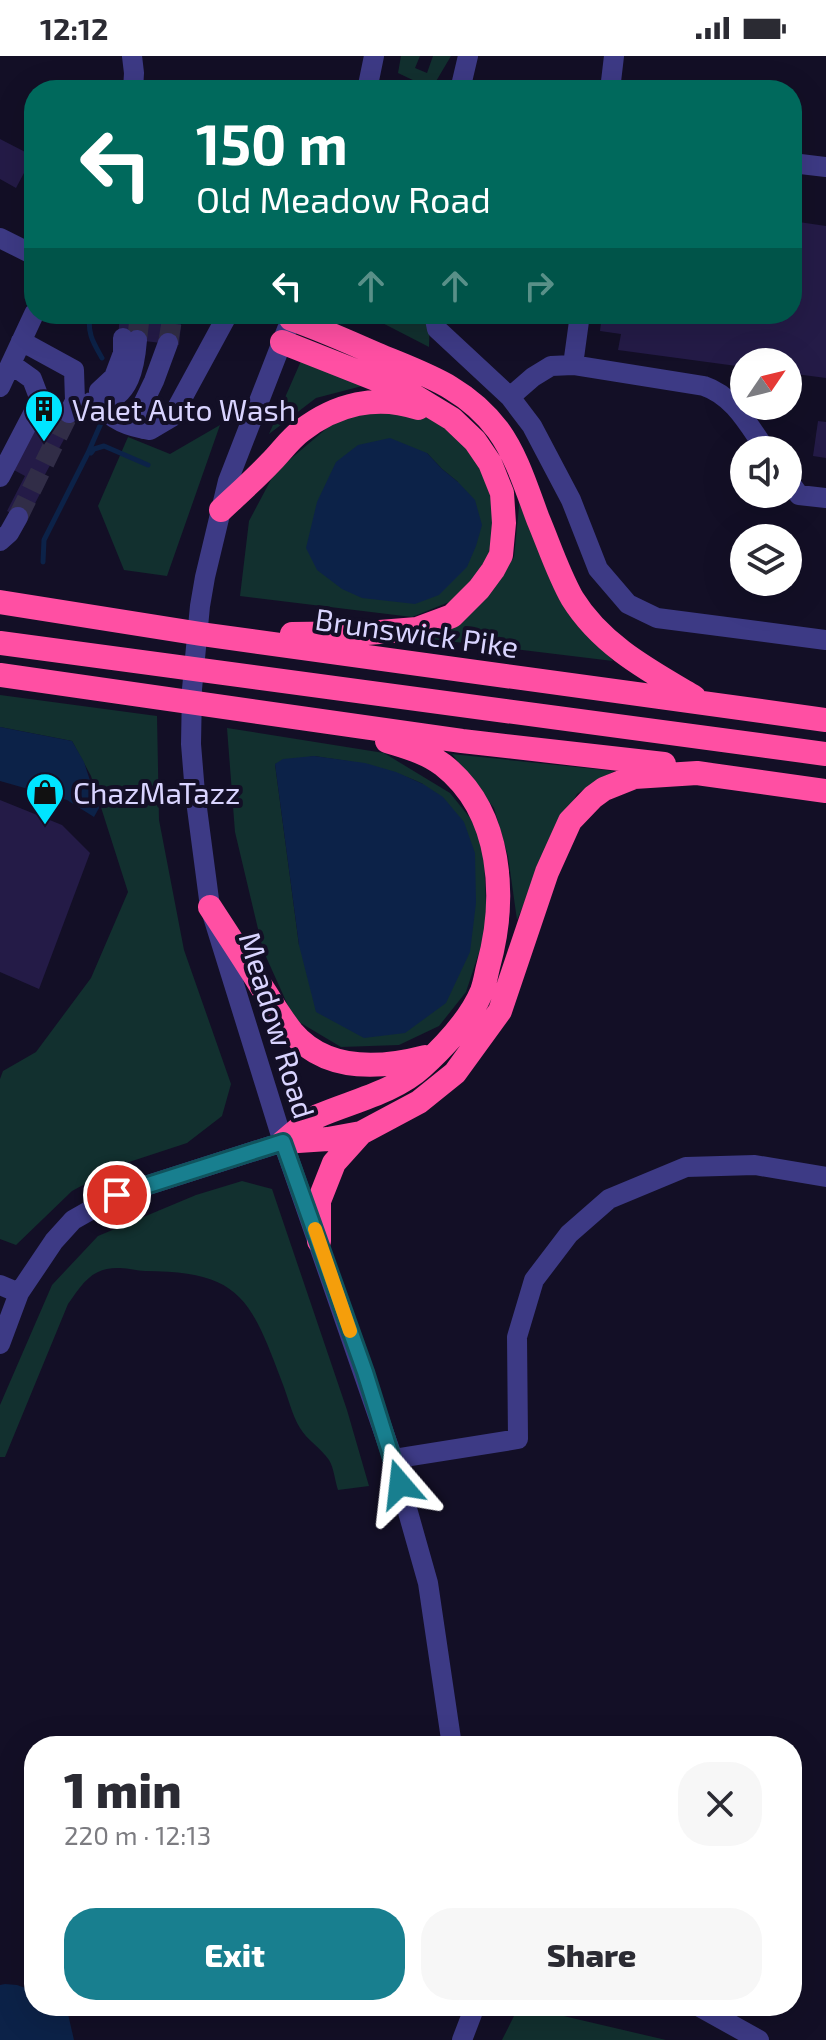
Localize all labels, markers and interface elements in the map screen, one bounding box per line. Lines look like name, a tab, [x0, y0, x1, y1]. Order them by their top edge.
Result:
text: 12:12	[40, 10, 109, 46]
text: 150 m	[196, 109, 348, 176]
icon: left	[64, 112, 168, 216]
text: Old Meadow Road	[196, 177, 491, 220]
icon: left	[265, 264, 309, 308]
icon: ahead	[349, 264, 393, 308]
icon: ahead	[433, 264, 477, 308]
icon: right	[517, 264, 561, 308]
north arrow	[730, 348, 802, 420]
map controls	[730, 348, 802, 596]
building icon: Valet Auto Wash	[23, 388, 65, 443]
place label: Valet Auto Wash	[72, 391, 296, 427]
button: sound	[730, 436, 802, 508]
button: layers	[730, 524, 802, 596]
street label: Brunswick Pike	[313, 600, 521, 664]
shop icon: ChazMaTazz	[24, 771, 66, 826]
place label: ChazMaTazz	[73, 774, 240, 810]
street label: Meadow Road	[233, 927, 323, 1123]
pin	[83, 1161, 151, 1229]
icon: arrive	[95, 1173, 139, 1217]
position arrow	[358, 1442, 442, 1526]
text: 1 min	[64, 1760, 182, 1818]
button: close	[678, 1762, 762, 1846]
text: 220 m · 12:13	[64, 1819, 211, 1850]
button: Exit	[64, 1908, 405, 2000]
button: Share	[421, 1908, 762, 2000]

